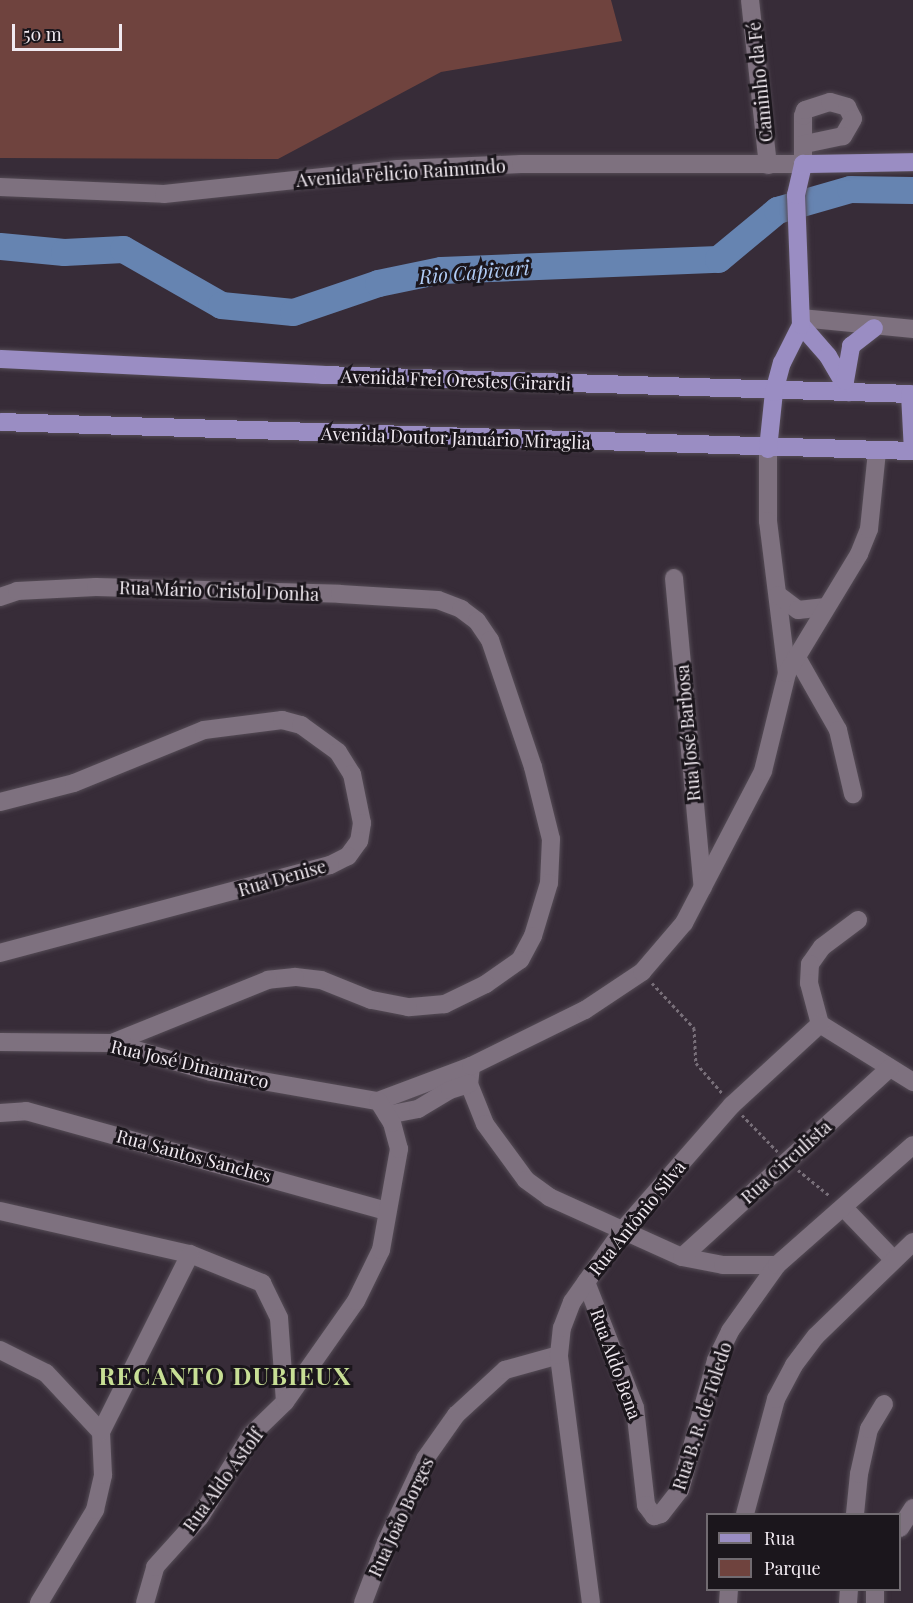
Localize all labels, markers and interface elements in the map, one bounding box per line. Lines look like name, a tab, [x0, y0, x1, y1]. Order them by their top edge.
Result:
scale bar	[15, 12, 124, 50]
street label: Caminho da Fé	[743, 21, 777, 143]
text: 50 m	[23, 22, 62, 46]
street label: Avenida Felicio Raimundo	[295, 155, 507, 191]
water label: Rio Capivari	[418, 254, 530, 288]
street label: Avenida Frei Orestes Girardi	[341, 365, 571, 395]
street label: Avenida Doutor Januário Miraglia	[321, 422, 591, 454]
street label: Rua Mário Cristol Donha	[119, 577, 319, 605]
street label: Rua José Barbosa	[671, 664, 705, 802]
street label: Rua Denise	[235, 855, 329, 901]
street label: Rua José Dinamarco	[109, 1035, 271, 1093]
street label: Rua Circulista	[736, 1116, 836, 1208]
street label: Rua Santos Sanches	[114, 1125, 274, 1187]
street label: Rua Antônio Silva	[584, 1156, 690, 1280]
street label: Rua Aldo Bena	[586, 1305, 646, 1423]
street label: Rua B. R. de Toledo	[668, 1339, 736, 1493]
district label: RECANTO DUBIEUX	[98, 1362, 352, 1390]
street label: Rua Aldo Astolf	[178, 1424, 268, 1536]
street label: Rua João Borges	[364, 1454, 438, 1580]
legend	[706, 1513, 901, 1591]
text: Rua	[764, 1526, 795, 1550]
text: Parque	[764, 1556, 821, 1580]

